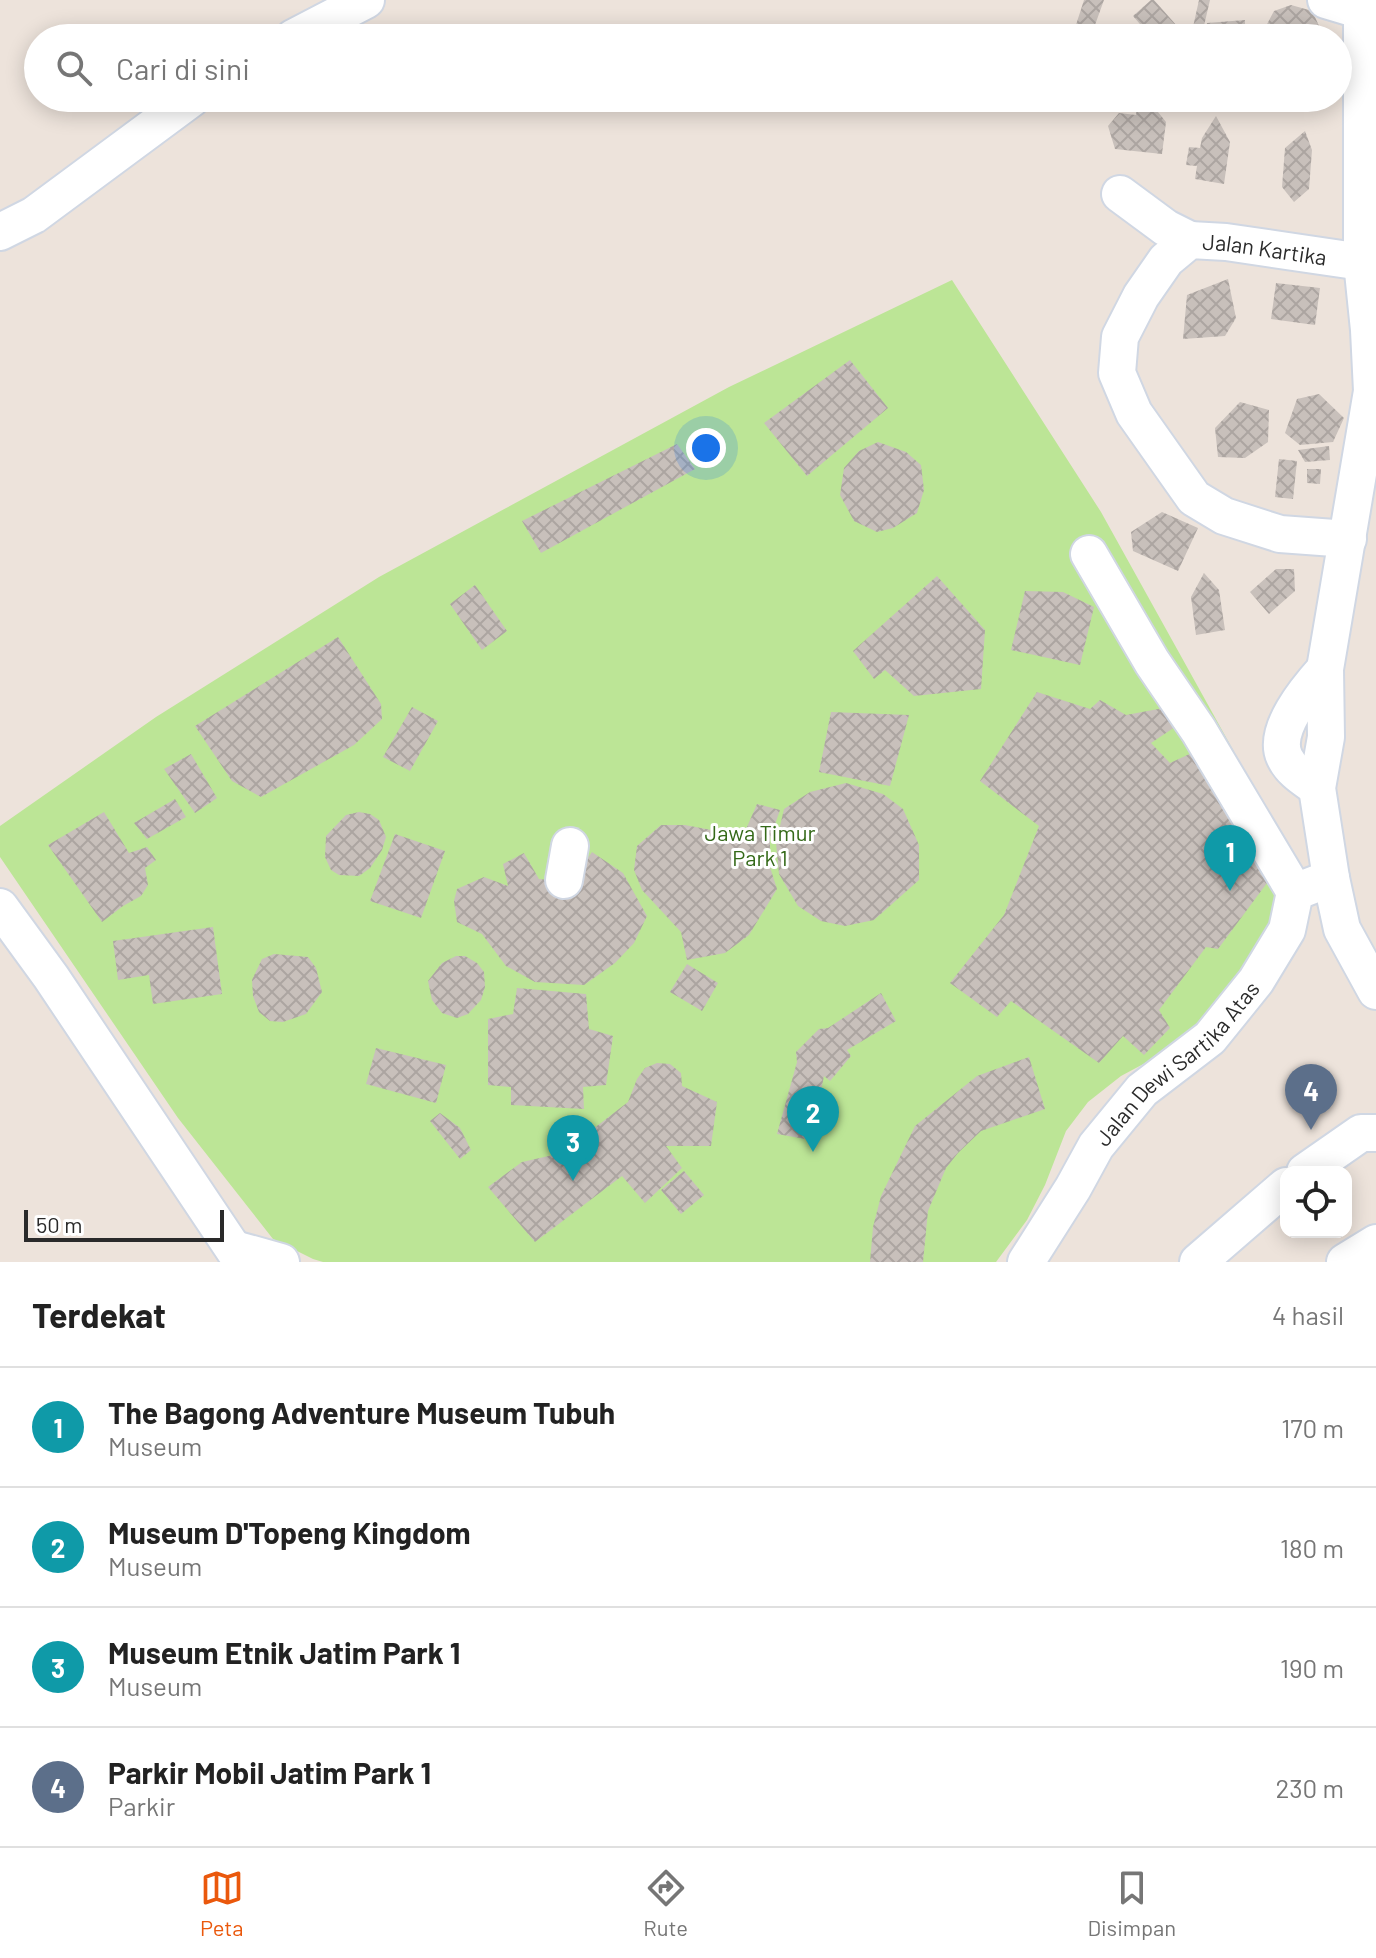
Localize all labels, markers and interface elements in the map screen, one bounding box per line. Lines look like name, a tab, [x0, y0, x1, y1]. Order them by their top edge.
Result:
search box	[24, 24, 1352, 112]
icon: search	[52, 46, 96, 90]
text: Cari di sini	[116, 50, 250, 86]
street label: Jalan Kartika	[1202, 228, 1329, 270]
your location	[686, 428, 726, 468]
park label: Jawa Timur Park 1	[705, 819, 815, 870]
pin: 1	[1204, 825, 1256, 891]
street label: Jalan Dewi Sartika Atas	[1089, 975, 1264, 1150]
pin: 4	[1285, 1064, 1337, 1130]
pin: 2	[787, 1086, 839, 1152]
pin: 3	[547, 1115, 599, 1181]
map controls	[1280, 1166, 1352, 1238]
button: locate	[1280, 1166, 1352, 1238]
scale bar	[24, 1206, 224, 1242]
text: 50 m	[36, 1211, 82, 1237]
text: Terdekat	[32, 1294, 166, 1335]
text: 4 hasil	[1272, 1299, 1344, 1330]
text: The Bagong Adventure Museum Tubuh	[108, 1394, 615, 1430]
text: 1	[53, 1412, 63, 1443]
text: 170 m	[1281, 1412, 1344, 1443]
text: Museum	[108, 1430, 202, 1461]
text: Museum D'Topeng Kingdom	[108, 1514, 471, 1550]
text: 2	[51, 1532, 65, 1563]
text: 180 m	[1280, 1532, 1344, 1563]
text: Museum	[108, 1550, 202, 1581]
text: Museum Etnik Jatim Park 1	[108, 1634, 460, 1670]
text: 3	[51, 1652, 65, 1683]
text: 190 m	[1280, 1652, 1344, 1683]
text: Museum	[108, 1670, 202, 1701]
text: Parkir Mobil Jatim Park 1	[108, 1754, 431, 1790]
text: 4	[50, 1772, 66, 1803]
text: 230 m	[1275, 1772, 1344, 1803]
text: Parkir	[108, 1790, 175, 1821]
tab: Peta	[200, 1866, 244, 1940]
tab: Rute	[643, 1866, 688, 1940]
tab: Disimpan	[1087, 1866, 1176, 1940]

